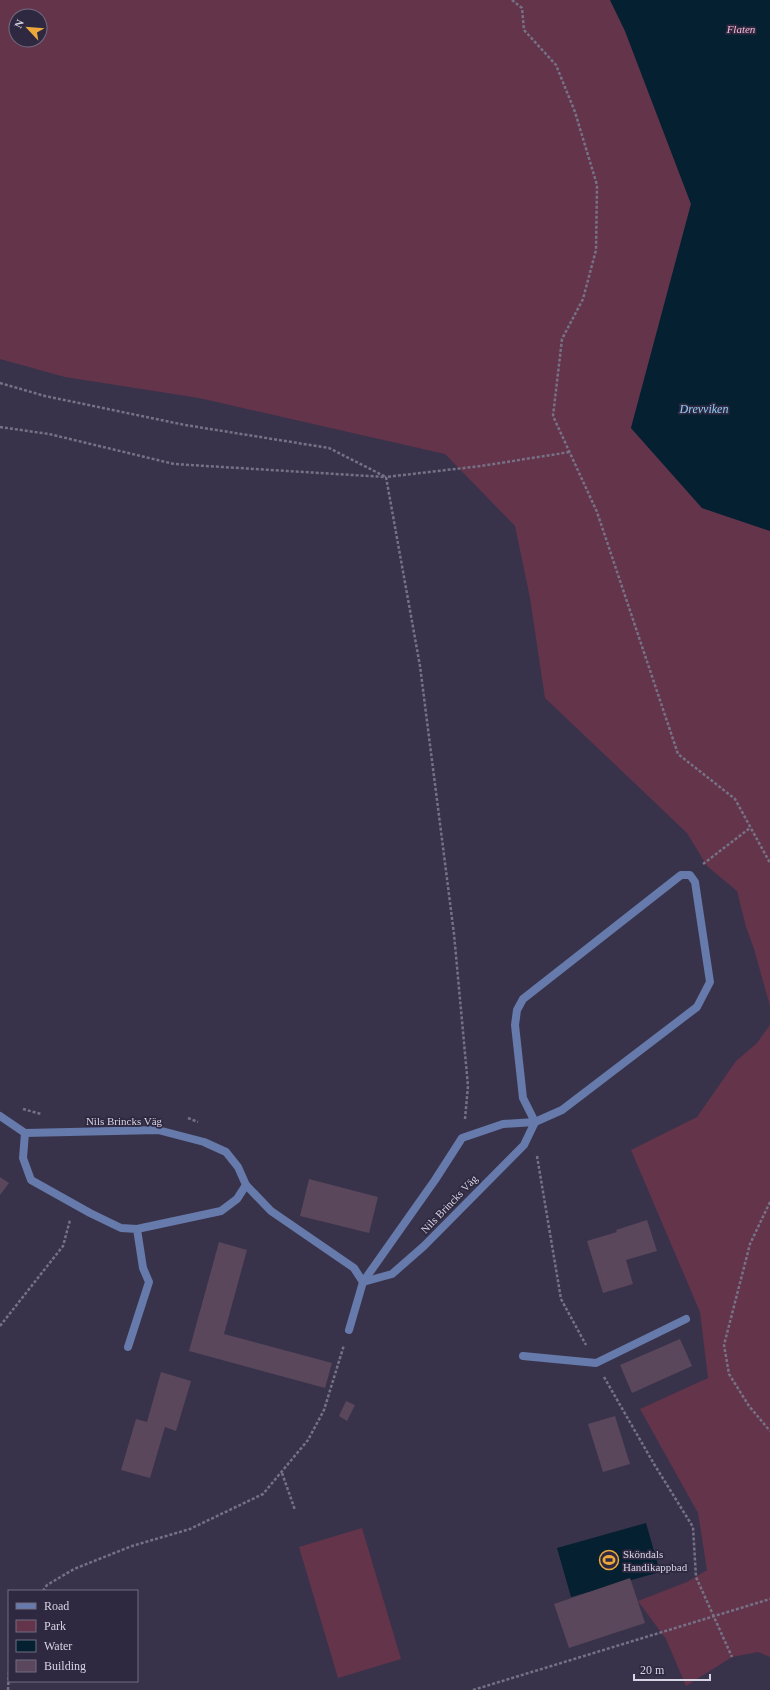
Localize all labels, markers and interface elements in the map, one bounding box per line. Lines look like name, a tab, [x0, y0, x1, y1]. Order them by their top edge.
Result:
north arrow	[8, 8, 48, 48]
text: N	[12, 17, 26, 30]
park label: Flaten	[726, 23, 756, 35]
water label: Drevviken	[679, 402, 728, 416]
street label: Nils Brincks Väg	[86, 1115, 163, 1127]
street label: Nils Brincks Väg	[418, 1172, 480, 1236]
place label: Sköndals Handikappbad	[623, 1548, 688, 1573]
sports icon: Sköndals Handikappbad	[598, 1549, 620, 1571]
legend	[8, 1590, 138, 1682]
text: Road	[44, 1599, 69, 1613]
text: Park	[44, 1619, 66, 1633]
text: Water	[44, 1639, 72, 1653]
scale bar	[634, 1656, 710, 1682]
text: Building	[44, 1659, 86, 1673]
text: 20 m	[640, 1663, 665, 1677]

